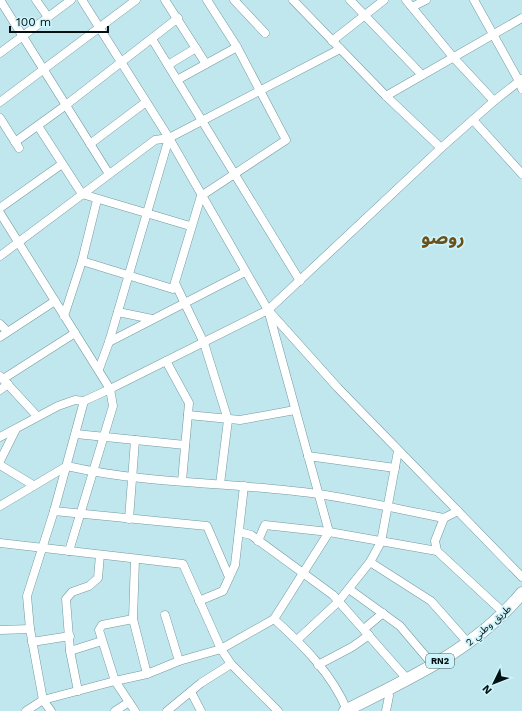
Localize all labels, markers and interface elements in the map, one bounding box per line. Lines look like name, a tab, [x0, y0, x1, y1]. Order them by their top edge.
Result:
scale bar	[10, 8, 108, 34]
text: 100 m	[16, 15, 51, 29]
district label: روصو	[421, 227, 465, 249]
street label: طريق وطني 2	[464, 603, 515, 650]
road number: RN2	[426, 654, 454, 668]
north arrow	[474, 663, 514, 703]
text: N	[480, 682, 495, 697]

